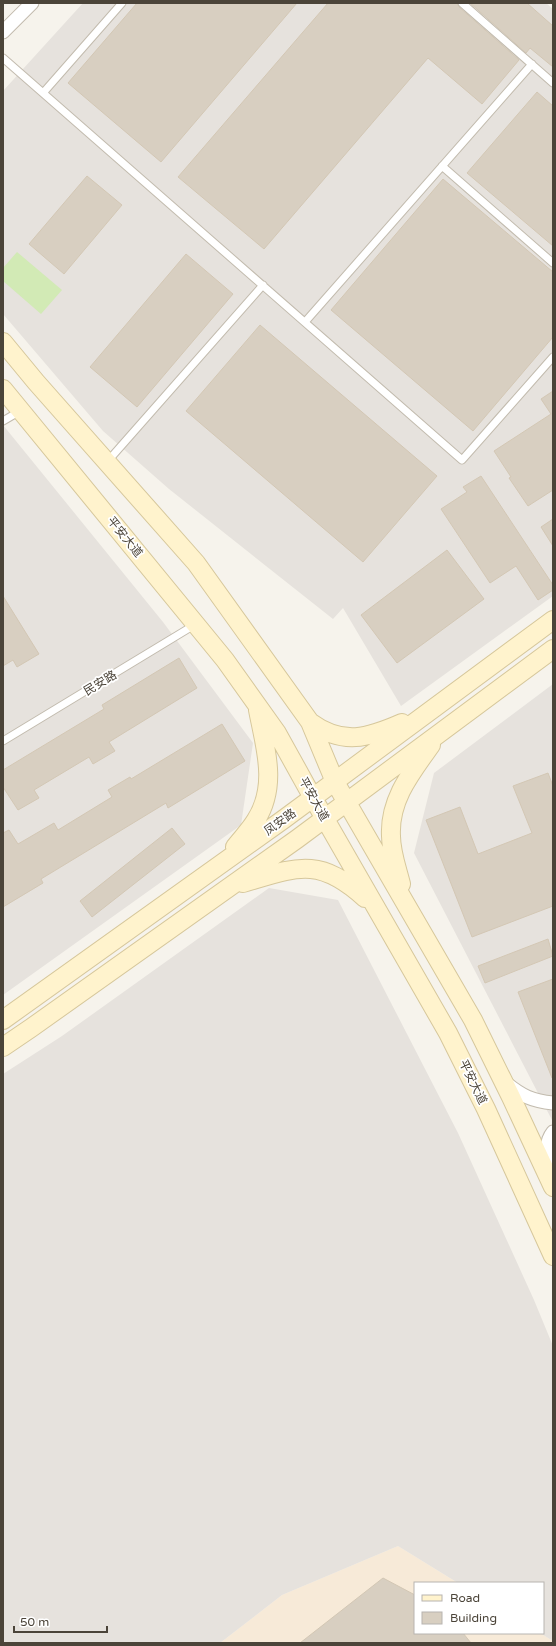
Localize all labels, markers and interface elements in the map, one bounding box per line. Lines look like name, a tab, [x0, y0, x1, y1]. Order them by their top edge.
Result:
street label: 平安大道	[104, 514, 146, 560]
street label: 民安路	[81, 668, 119, 698]
street label: 平安大道	[296, 775, 332, 823]
street label: 凤安路	[261, 806, 299, 838]
street label: 平安大道	[456, 1057, 490, 1107]
legend	[414, 1582, 544, 1634]
text: Road	[450, 1591, 480, 1605]
scale bar	[14, 1608, 107, 1634]
text: Building	[450, 1611, 497, 1625]
text: 50 m	[20, 1615, 49, 1629]

